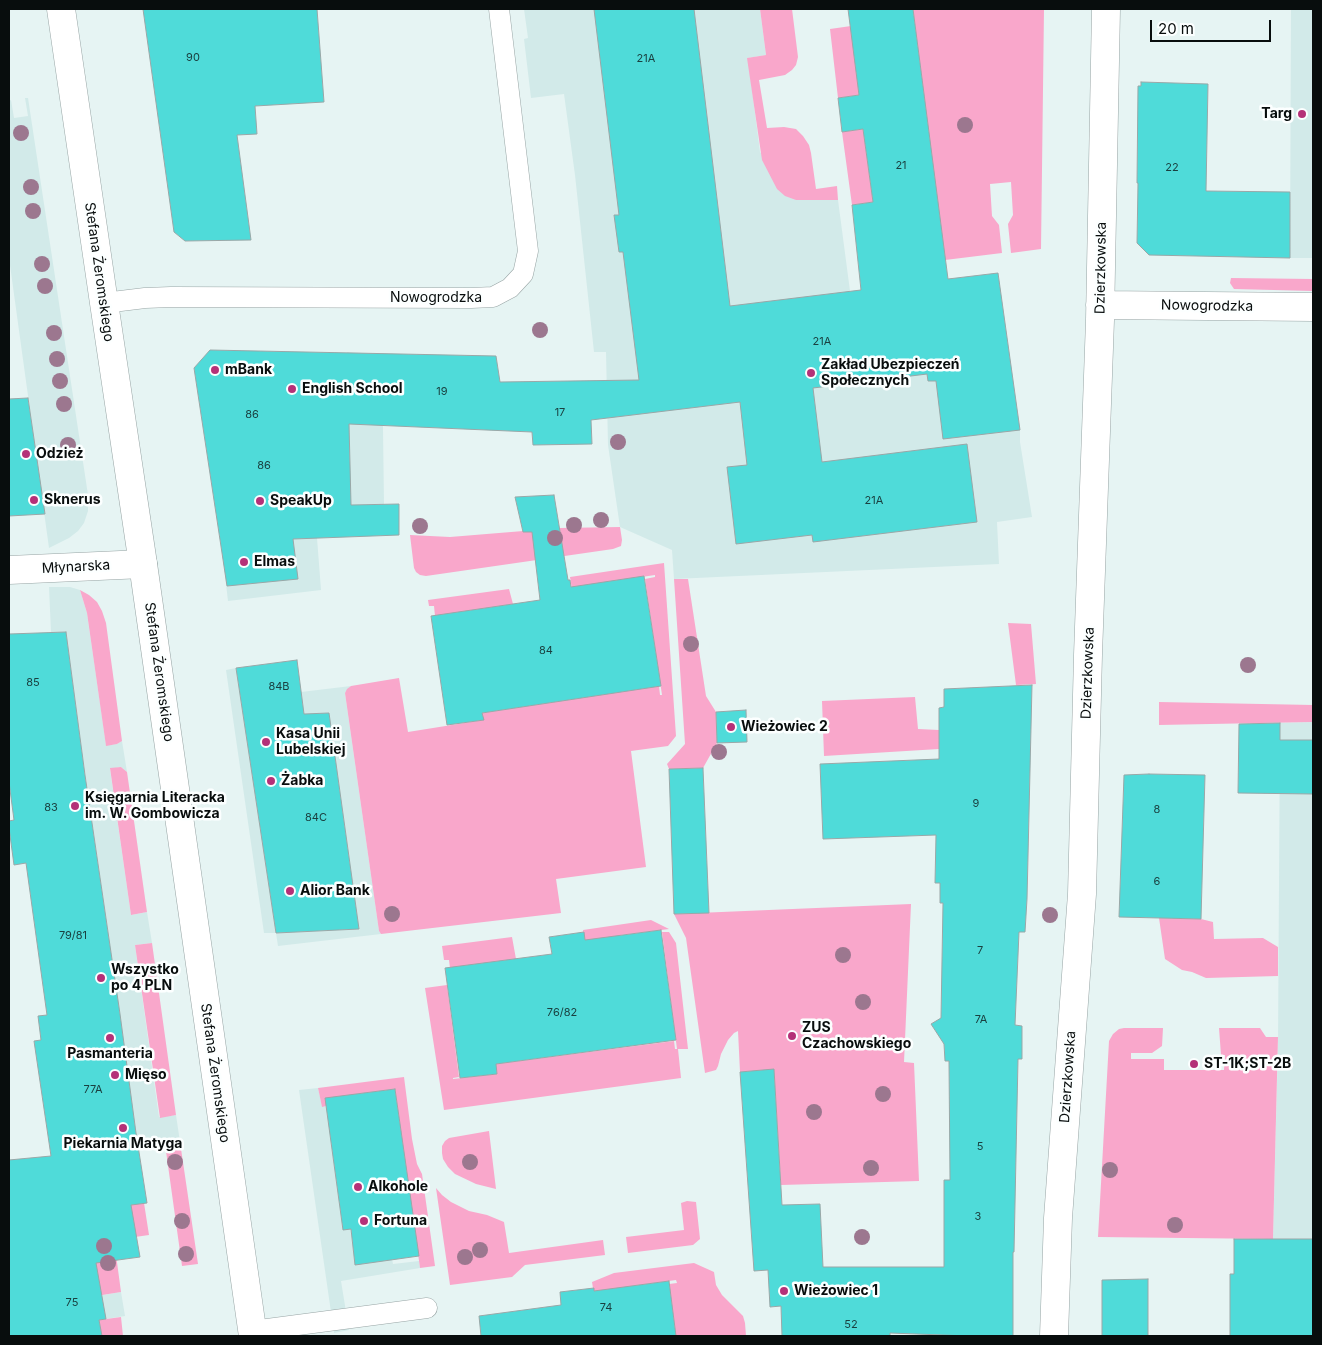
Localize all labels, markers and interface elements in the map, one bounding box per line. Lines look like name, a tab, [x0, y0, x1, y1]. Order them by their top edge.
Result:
scale bar	[1152, 10, 1273, 42]
text: 20 m	[1158, 19, 1194, 38]
house number: 90	[186, 51, 200, 65]
house number: 21A	[637, 52, 655, 66]
place label: Targ	[1261, 106, 1292, 122]
marker: Targ	[1296, 108, 1308, 120]
house number: 21	[895, 159, 907, 173]
house number: 22	[1165, 161, 1179, 175]
street label: Stefana Żeromskiego	[81, 201, 117, 343]
street label: Dzierzkowska	[1092, 222, 1110, 314]
street label: Nowogrodzka	[390, 290, 482, 306]
street label: Nowogrodzka	[1161, 297, 1253, 315]
house number: 21A	[813, 335, 831, 349]
place label: Zakład Ubezpieczeń Społecznych	[821, 357, 959, 390]
place label: mBank	[225, 362, 272, 378]
marker: mBank	[209, 364, 221, 376]
marker: Zakład Ubezpieczeń Społecznych	[805, 367, 817, 379]
place label: English School	[302, 381, 403, 397]
marker: English School	[286, 383, 298, 395]
house number: 19	[436, 385, 448, 399]
house number: 17	[555, 406, 565, 420]
house number: 86	[245, 408, 259, 422]
place label: Odzież	[36, 446, 84, 462]
marker: Odzież	[20, 448, 32, 460]
house number: 86	[257, 459, 271, 473]
place label: Sknerus	[44, 492, 101, 508]
place label: SpeakUp	[270, 493, 332, 509]
marker: Sknerus	[28, 494, 40, 506]
house number: 21A	[865, 494, 883, 508]
marker: SpeakUp	[254, 495, 266, 507]
place label: Elmas	[254, 554, 295, 570]
marker: Elmas	[238, 556, 250, 568]
street label: Młynarska	[41, 557, 111, 577]
street label: Stefana Żeromskiego	[141, 601, 177, 743]
street label: Dzierzkowska	[1078, 627, 1098, 719]
house number: 84	[539, 644, 553, 658]
house number: 85	[26, 676, 40, 690]
house number: 84B	[268, 680, 290, 694]
place label: Wieżowiec 2	[741, 719, 828, 735]
marker: Wieżowiec 2	[725, 721, 737, 733]
place label: Kasa Unii Lubelskiej	[276, 726, 345, 759]
marker: Kasa Unii Lubelskiej	[260, 736, 272, 748]
place label: Żabka	[281, 773, 323, 789]
marker: Żabka	[265, 775, 277, 787]
place label: Księgarnia Literacka im. W. Gombowicza	[85, 790, 225, 822]
house number: 9	[973, 797, 979, 811]
marker: Księgarnia Literacka im. W. Gombowicza	[69, 800, 81, 812]
house number: 83	[44, 801, 58, 815]
house number: 8	[1154, 803, 1160, 817]
house number: 84C	[305, 811, 327, 825]
house number: 6	[1154, 875, 1160, 889]
place label: Alior Bank	[300, 883, 370, 899]
marker: Alior Bank	[284, 885, 296, 897]
house number: 79/81	[59, 929, 87, 943]
house number: 7	[977, 944, 983, 958]
place label: Wszystko po 4 PLN	[111, 962, 179, 994]
marker: Wszystko po 4 PLN	[95, 972, 107, 984]
street label: Stefana Żeromskiego	[197, 1002, 233, 1144]
house number: 76/82	[547, 1006, 577, 1020]
house number: 7A	[975, 1013, 987, 1027]
place label: ZUS Czachowskiego	[802, 1020, 911, 1052]
marker: ZUS Czachowskiego	[786, 1030, 798, 1042]
street label: Dzierzkowska	[1056, 1030, 1080, 1124]
marker: Pasmanteria	[104, 1032, 116, 1044]
place label: Pasmanteria	[67, 1046, 153, 1062]
place label: ST-1K;ST-2B	[1204, 1056, 1291, 1072]
marker: ST-1K;ST-2B	[1188, 1058, 1200, 1070]
place label: Mięso	[125, 1067, 167, 1083]
marker: Mięso	[109, 1069, 121, 1081]
house number: 77A	[83, 1083, 103, 1097]
marker: Piekarnia Matyga	[117, 1122, 129, 1134]
place label: Piekarnia Matyga	[64, 1136, 182, 1152]
house number: 5	[977, 1140, 983, 1154]
place label: Alkohole	[368, 1179, 428, 1195]
marker: Alkohole	[352, 1181, 364, 1193]
house number: 3	[975, 1210, 981, 1224]
place label: Fortuna	[374, 1213, 427, 1229]
marker: Fortuna	[358, 1215, 370, 1227]
place label: Wieżowiec 1	[794, 1283, 878, 1299]
marker: Wieżowiec 1	[778, 1285, 790, 1297]
house number: 75	[66, 1296, 78, 1310]
house number: 74	[600, 1301, 612, 1315]
house number: 52	[844, 1318, 858, 1332]

